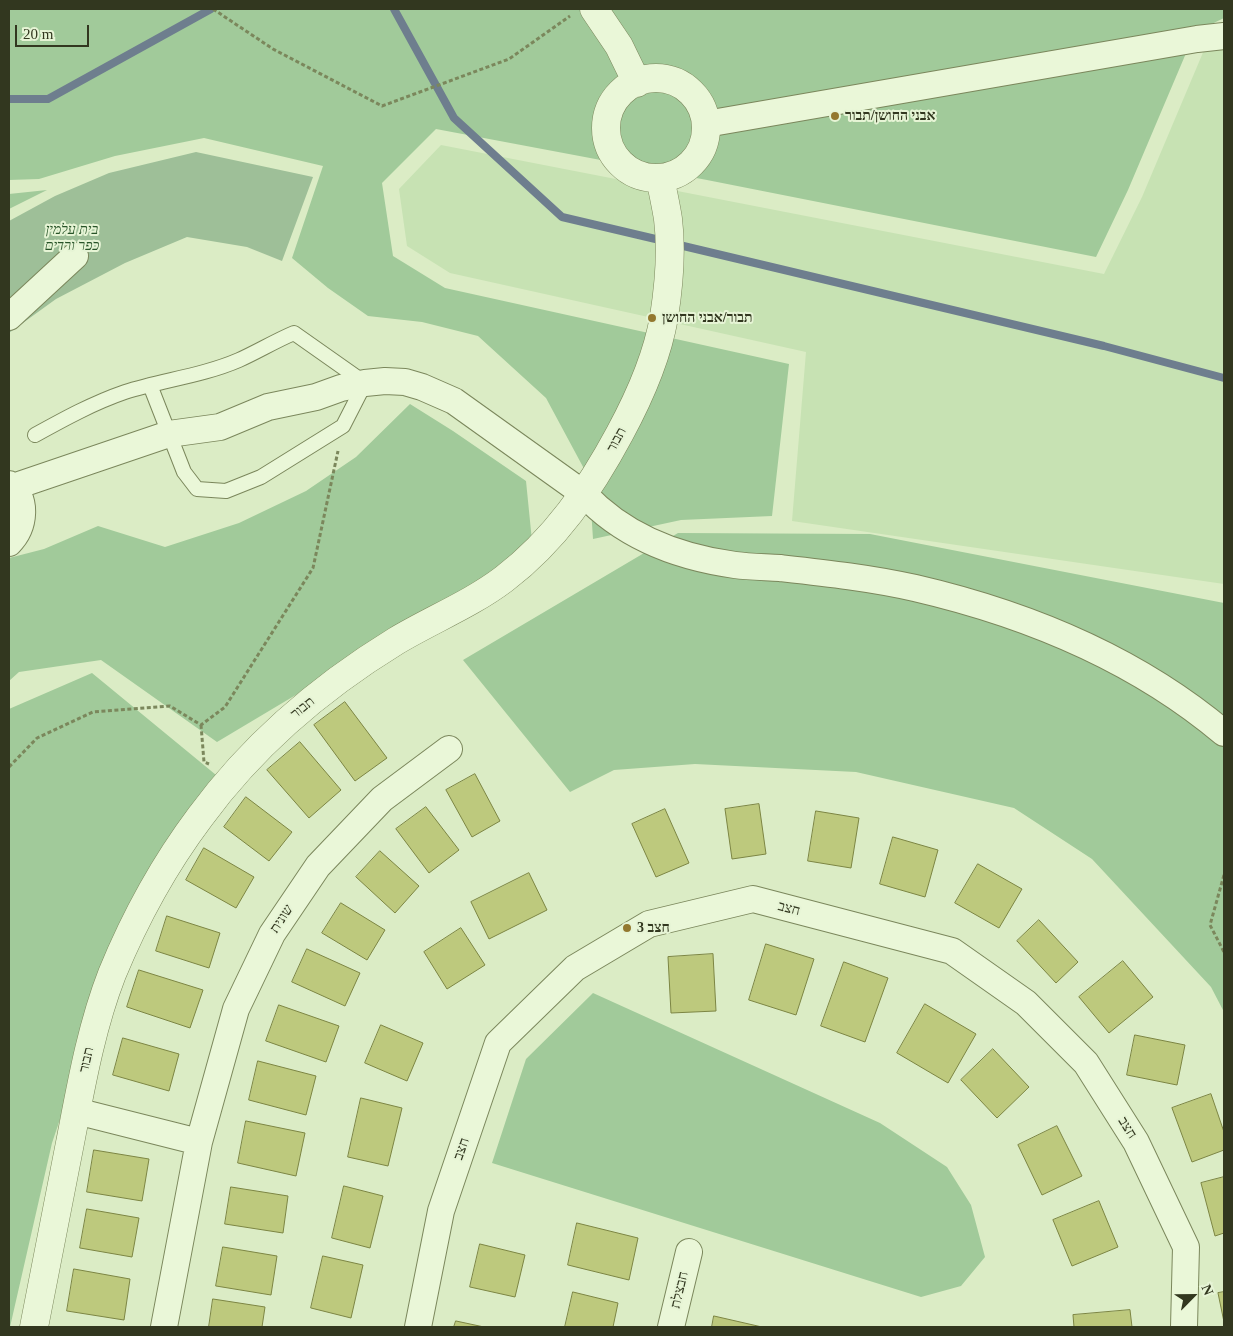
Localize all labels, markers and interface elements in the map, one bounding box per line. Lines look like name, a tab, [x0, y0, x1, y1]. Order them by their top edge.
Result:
scale bar	[18, 15, 91, 47]
text: 20 m	[23, 26, 53, 42]
place label: אבני החושן/תבור	[845, 108, 935, 124]
marker: אבני החושן/תבור	[829, 110, 841, 122]
park label: בית עלמין כפר ורדים	[45, 222, 99, 254]
place label: תבור/אבני החושן	[662, 310, 752, 326]
marker: תבור/אבני החושן	[646, 312, 658, 324]
street label: תבור	[604, 425, 630, 455]
street label: תבור	[288, 693, 318, 723]
street label: חצב	[776, 898, 802, 920]
street label: שונית	[267, 902, 297, 936]
place label: חצב 3	[637, 920, 670, 936]
marker: חצב 3	[621, 922, 633, 934]
street label: תבור	[76, 1046, 98, 1074]
street label: חצב	[1114, 1114, 1140, 1142]
street label: חצב	[450, 1136, 474, 1162]
street label: חבצלת	[668, 1270, 692, 1310]
north arrow	[1168, 1271, 1218, 1321]
text: N	[1198, 1282, 1216, 1298]

